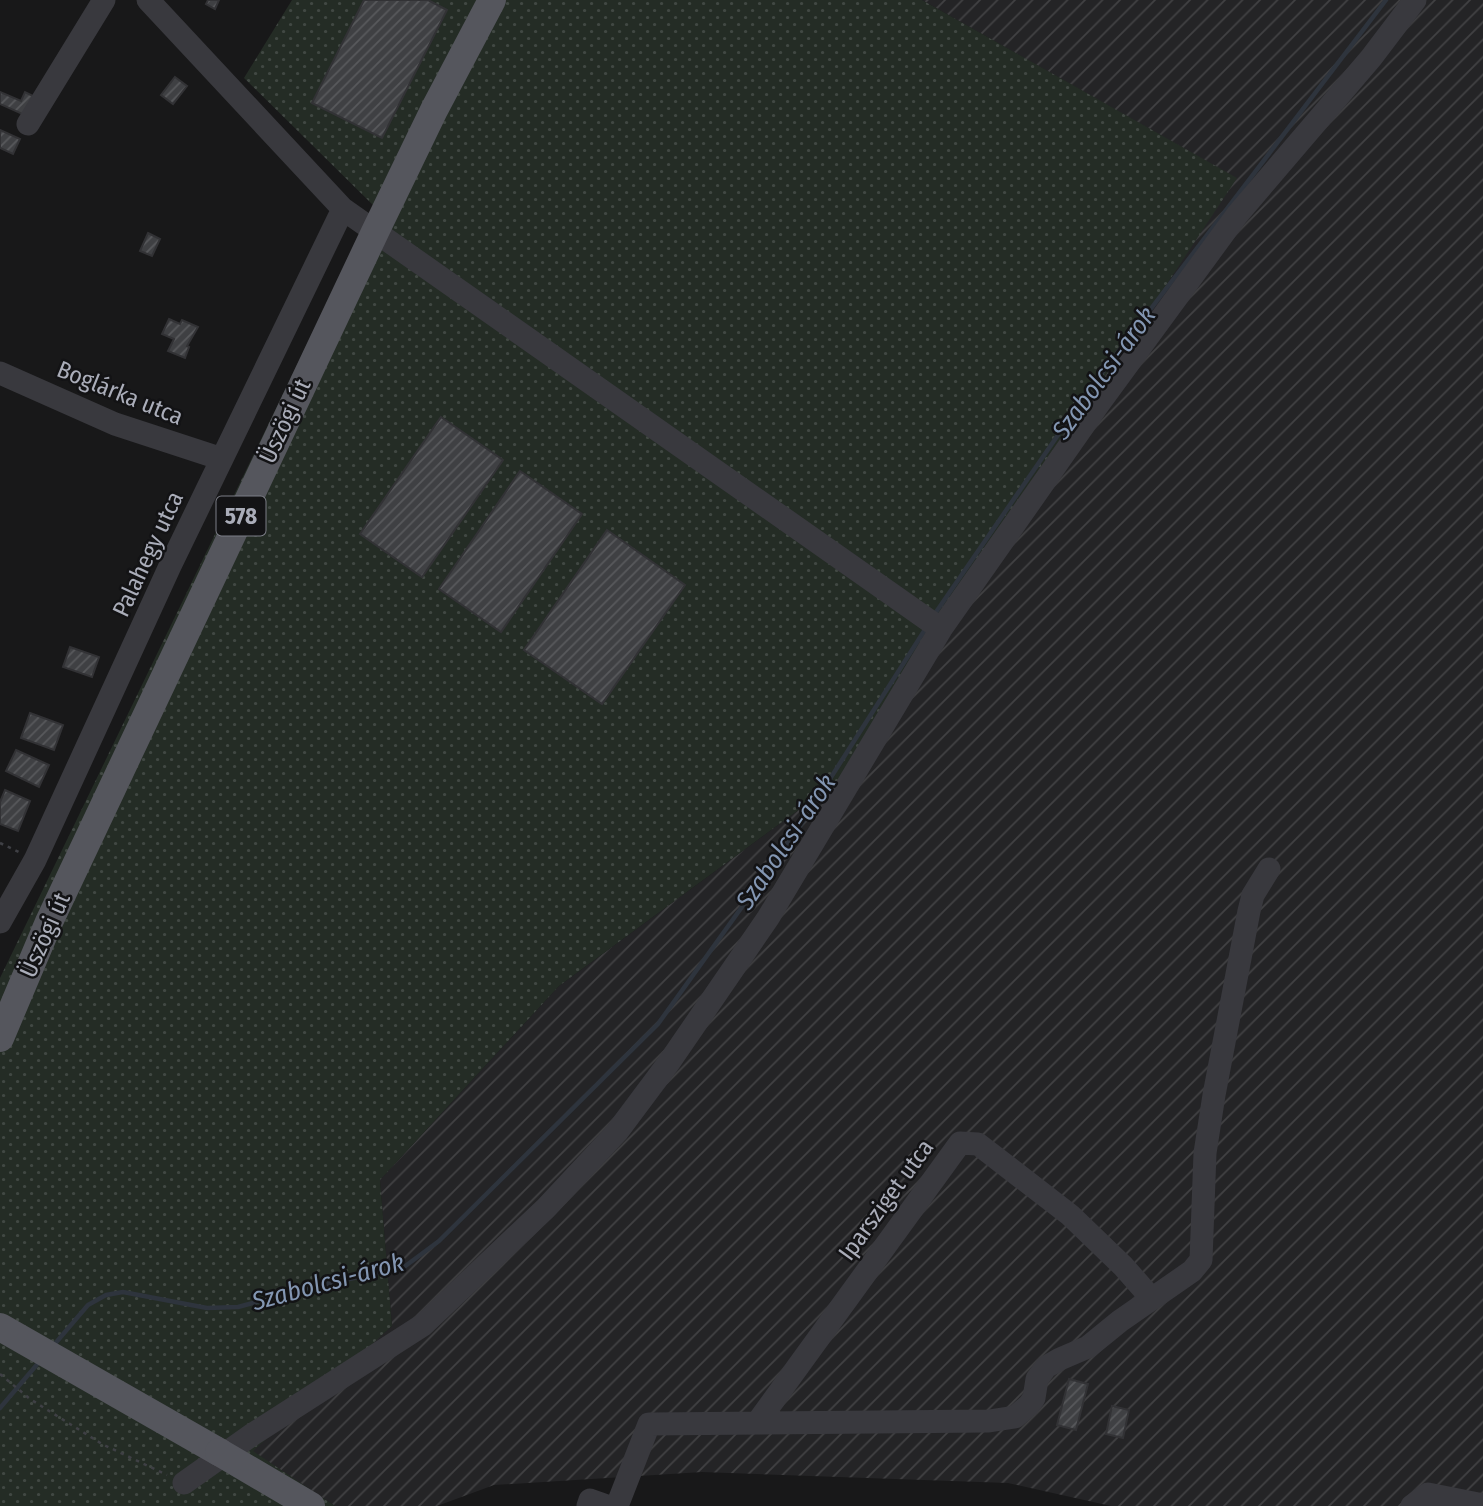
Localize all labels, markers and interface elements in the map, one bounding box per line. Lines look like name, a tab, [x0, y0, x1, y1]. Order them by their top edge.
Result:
water label: Szabolcsi-árok	[1045, 301, 1163, 446]
street label: Boglárka utca	[53, 355, 187, 431]
street label: Üszögi út	[253, 374, 317, 467]
street label: Palahegy utca	[107, 487, 189, 621]
road number: 578	[216, 496, 266, 536]
water label: Szabolcsi-árok	[729, 768, 843, 916]
street label: Üszögi út	[14, 888, 76, 982]
street label: Iparsziget utca	[833, 1134, 939, 1266]
water label: Szabolcsi-árok	[248, 1247, 408, 1317]

